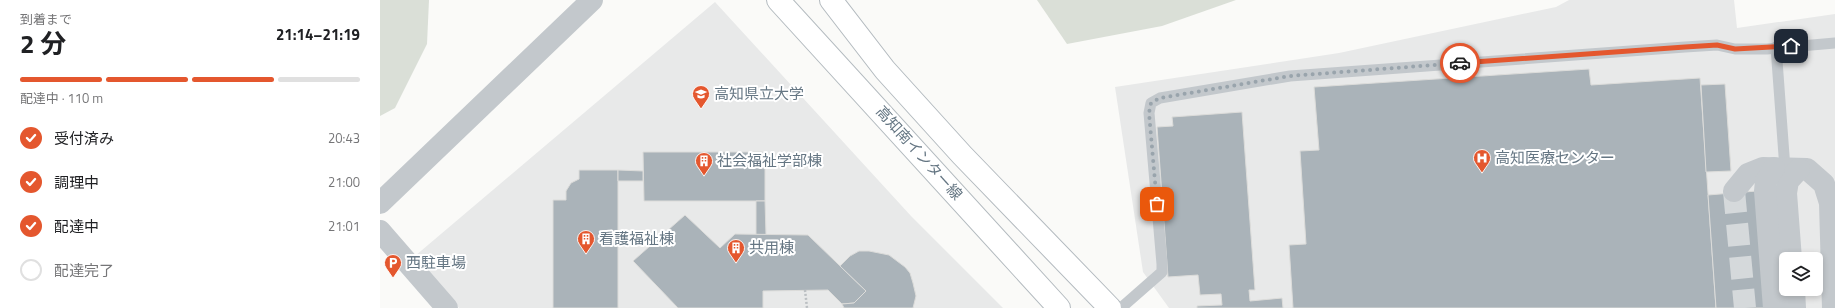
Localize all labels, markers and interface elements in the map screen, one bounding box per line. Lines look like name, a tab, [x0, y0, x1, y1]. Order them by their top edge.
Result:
text: 到着まで	[20, 9, 72, 29]
text: 21:14–21:19	[276, 23, 360, 46]
text: 2 分	[20, 24, 66, 63]
pin	[1774, 29, 1808, 63]
icon: home	[1780, 35, 1802, 57]
courier	[1440, 43, 1480, 83]
icon: car	[1449, 52, 1471, 74]
place label: 高知県立大学	[714, 82, 804, 105]
school or university icon: 高知県立大学	[691, 84, 711, 109]
text: 配達中 · 110 m	[20, 88, 103, 108]
street label: 高知南インター線	[871, 100, 968, 205]
icon: check	[20, 127, 42, 149]
text: 受付済み	[54, 127, 114, 150]
text: 20:43	[328, 128, 360, 148]
place label: 高知医療センター	[1495, 146, 1615, 169]
hospital icon: 高知医療センター	[1472, 148, 1492, 173]
place label: 社会福祉学部棟	[717, 149, 822, 172]
building icon: 社会福祉学部棟	[694, 151, 714, 176]
icon: check	[20, 171, 42, 193]
text: 調理中	[54, 171, 99, 194]
text: 21:00	[328, 172, 360, 192]
pin	[1140, 187, 1174, 221]
icon: bag	[1146, 193, 1168, 215]
icon: check	[20, 215, 42, 237]
text: 配達中	[54, 215, 99, 238]
text: 21:01	[328, 216, 360, 236]
place label: 看護福祉棟	[599, 227, 674, 250]
building icon: 看護福祉棟	[576, 229, 596, 254]
place label: 共用棟	[749, 236, 794, 259]
building icon: 共用棟	[726, 238, 746, 263]
place label: 西駐車場	[406, 251, 466, 274]
map controls	[1779, 252, 1823, 296]
button: layers	[1779, 252, 1823, 296]
parking icon: 西駐車場	[383, 253, 403, 278]
text: 配達完了	[54, 259, 114, 282]

